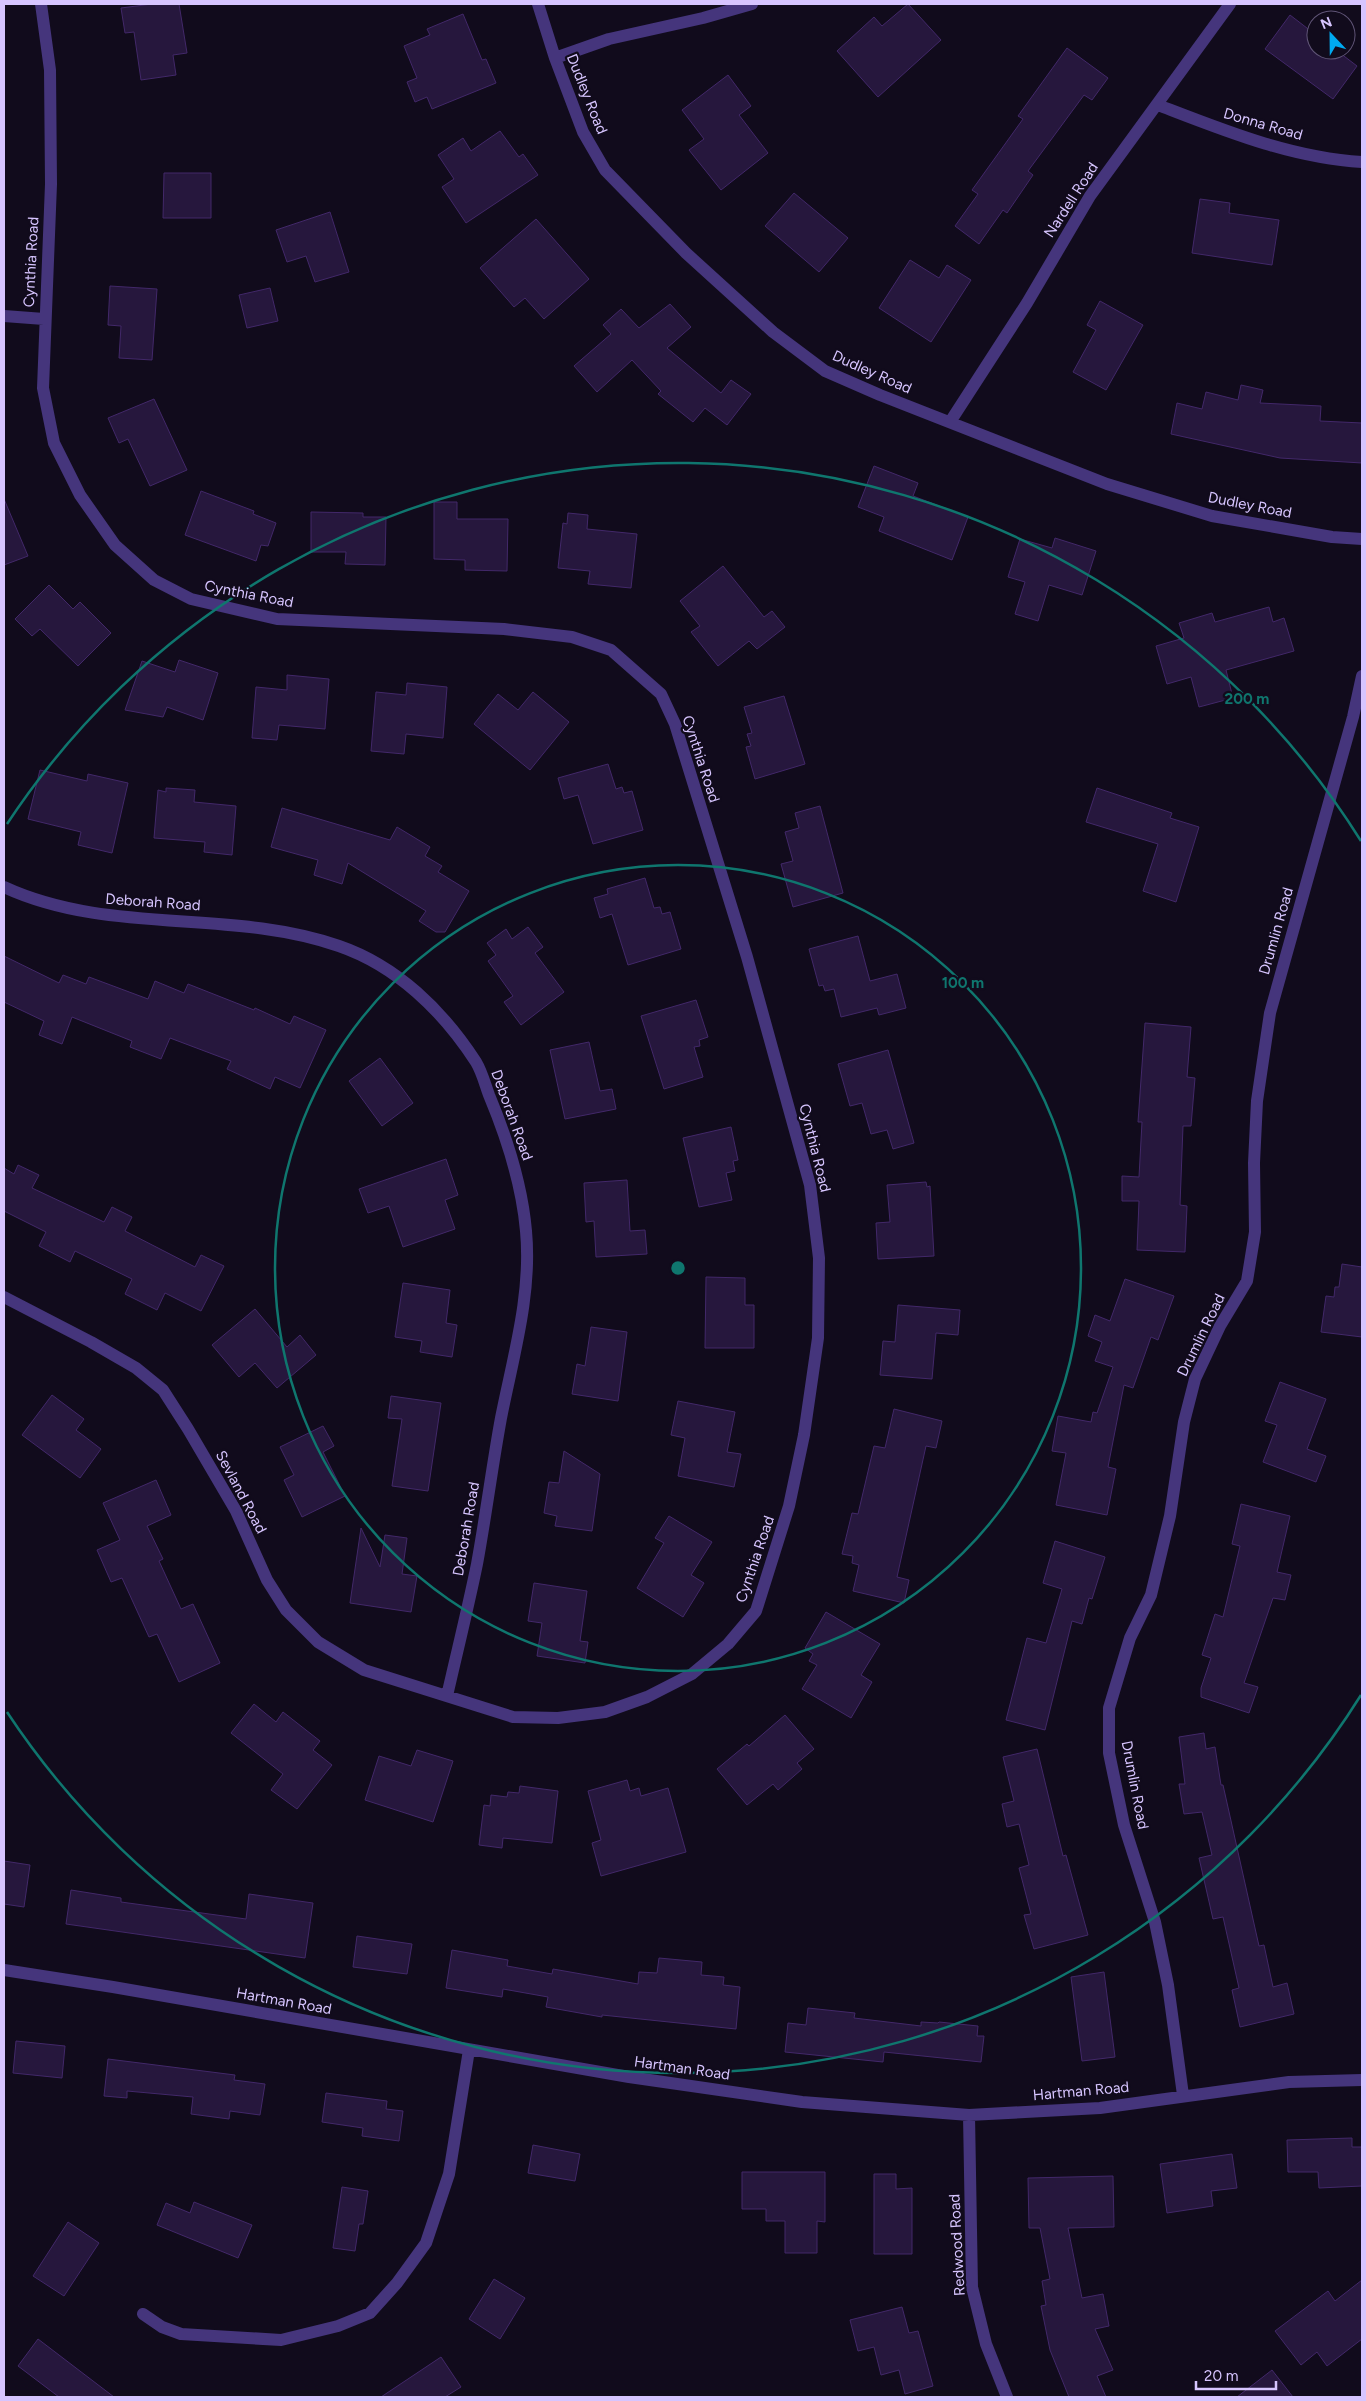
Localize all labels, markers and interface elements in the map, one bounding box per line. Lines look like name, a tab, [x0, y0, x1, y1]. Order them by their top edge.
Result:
north arrow	[1306, 10, 1356, 60]
text: N	[1318, 14, 1335, 33]
street label: Dudley Road	[563, 51, 611, 137]
street label: Donna Road	[1221, 104, 1305, 144]
street label: Nardell Road	[1040, 159, 1102, 241]
street label: Cynthia Road	[20, 216, 42, 308]
street label: Dudley Road	[830, 347, 914, 397]
street label: Dudley Road	[1207, 488, 1293, 522]
street label: Cynthia Road	[203, 577, 295, 611]
text: 200 m	[1225, 690, 1269, 708]
street label: Cynthia Road	[678, 713, 724, 805]
street label: Drumlin Road	[1255, 885, 1297, 977]
street label: Deborah Road	[105, 890, 201, 914]
text: 100 m	[942, 974, 984, 992]
street label: Deborah Road	[487, 1067, 537, 1163]
street label: Cynthia Road	[795, 1102, 835, 1194]
centre of rings	[669, 1259, 687, 1277]
street label: Drumlin Road	[1173, 1291, 1229, 1379]
street label: Sevland Road	[212, 1447, 270, 1537]
street label: Deborah Road	[449, 1480, 483, 1578]
street label: Cynthia Road	[732, 1513, 778, 1605]
street label: Drumlin Road	[1118, 1739, 1152, 1831]
street label: Hartman Road	[235, 1984, 333, 2018]
street label: Hartman Road	[633, 2052, 731, 2084]
street label: Hartman Road	[1032, 2078, 1130, 2104]
street label: Redwood Road	[945, 2193, 969, 2297]
scale bar	[1196, 2358, 1276, 2390]
text: 20 m	[1204, 2367, 1238, 2385]

